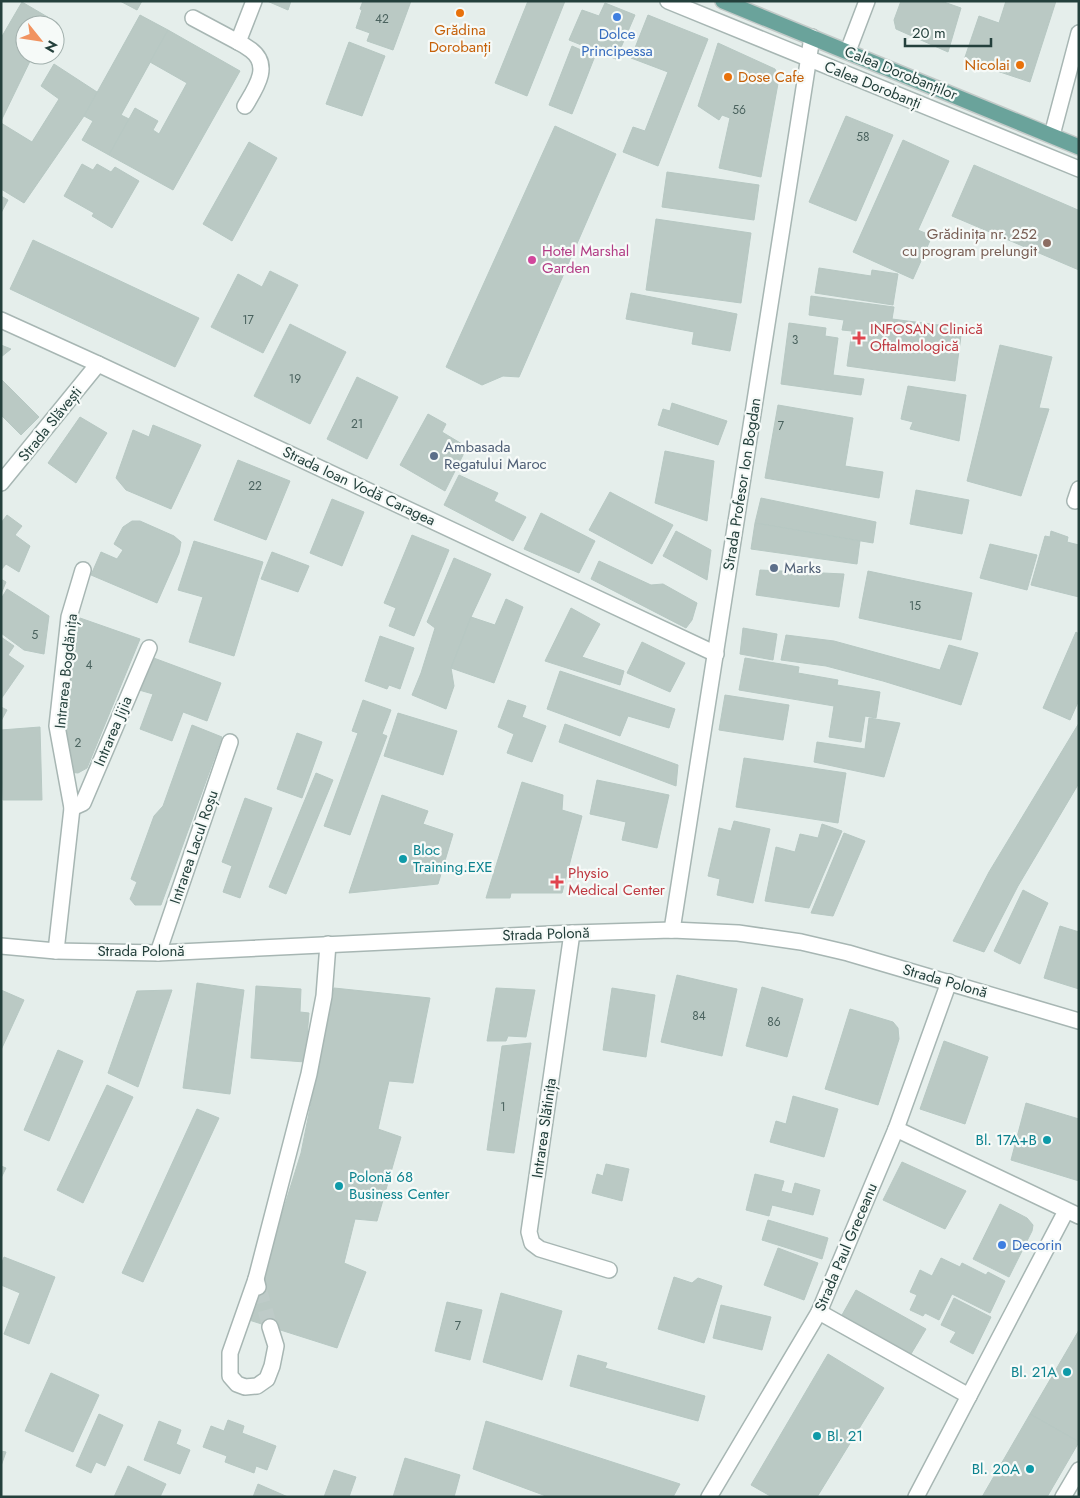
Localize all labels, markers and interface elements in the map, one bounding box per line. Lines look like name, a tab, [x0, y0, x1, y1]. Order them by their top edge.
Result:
marker: Grădina Dorobanți	[454, 7, 466, 19]
house number: 42	[375, 10, 389, 28]
marker: Dolce Principessa	[611, 11, 623, 23]
north arrow	[15, 15, 65, 65]
scale bar	[905, 15, 991, 47]
place label: Grădina Dorobanți	[429, 19, 491, 58]
text: 20 m	[912, 22, 946, 44]
place label: Dolce Principessa	[581, 23, 653, 62]
text: N	[40, 37, 63, 56]
street label: Calea Dorobanților	[842, 42, 960, 104]
place label: Nicolai	[965, 54, 1010, 76]
street label: Calea Dorobanți	[822, 57, 924, 113]
marker: Nicolai	[1014, 59, 1026, 71]
place label: Dose Cafe	[738, 66, 804, 88]
marker: Dose Cafe	[722, 71, 734, 83]
house number: 56	[732, 101, 746, 119]
house number: 58	[856, 128, 870, 146]
place label: Grădinița nr. 252 cu program prelungit	[902, 223, 1037, 262]
marker: Grădinița nr. 252 cu program prelungit	[1041, 237, 1053, 249]
place label: Hotel Marshal Garden	[542, 240, 629, 279]
marker: Hotel Marshal Garden	[526, 254, 538, 266]
house number: 17	[242, 311, 255, 329]
place label: INFOSAN Clinică Oftalmologică	[870, 318, 983, 357]
house number: 3	[792, 331, 799, 349]
marker: INFOSAN Clinică Oftalmologică	[852, 331, 866, 345]
house number: 19	[289, 370, 301, 388]
street label: Strada Slăvești	[13, 382, 87, 466]
street label: Strada Profesor Ion Bogdan	[717, 396, 767, 572]
house number: 21	[351, 415, 363, 433]
house number: 7	[778, 417, 785, 435]
place label: Ambasada Regatului Maroc	[444, 436, 547, 475]
street label: Strada Ioan Vodă Caragea	[279, 441, 439, 531]
marker: Ambasada Regatului Maroc	[428, 450, 440, 462]
house number: 22	[248, 477, 262, 495]
place label: Marks	[784, 557, 821, 579]
marker: Marks	[768, 562, 780, 574]
house number: 15	[909, 597, 921, 615]
street label: Intrarea Bogdănița	[49, 612, 83, 730]
house number: 5	[32, 626, 39, 644]
house number: 4	[86, 656, 93, 674]
street label: Intrarea Jijia	[88, 693, 138, 769]
house number: 2	[75, 734, 82, 752]
street label: Intrarea Lacul Roșu	[164, 787, 224, 907]
place label: Bloc Training.EXE	[413, 839, 493, 878]
marker: Bloc Training.EXE	[397, 853, 409, 865]
place label: Physio Medical Center	[568, 862, 666, 901]
marker: Physio Medical Center	[550, 875, 564, 889]
street label: Strada Polonă	[502, 921, 590, 947]
street label: Strada Polonă	[97, 940, 185, 962]
street label: Strada Polonă	[900, 958, 990, 1004]
house number: 84	[692, 1007, 706, 1025]
house number: 86	[767, 1013, 781, 1031]
street label: Intrarea Slătinița	[526, 1077, 562, 1179]
house number: 1	[500, 1098, 506, 1116]
place label: Bl. 17A+B	[976, 1129, 1037, 1151]
marker: Bl. 17A+B	[1041, 1134, 1053, 1146]
place label: Polonă 68 Business Center	[349, 1166, 451, 1205]
street label: Strada Paul Greceanu	[809, 1179, 883, 1315]
marker: Polonă 68 Business Center	[333, 1180, 345, 1192]
place label: Decorin	[1012, 1234, 1062, 1256]
marker: Decorin	[996, 1239, 1008, 1251]
house number: 7	[455, 1317, 462, 1335]
place label: Bl. 21A	[1011, 1361, 1057, 1383]
marker: Bl. 21A	[1061, 1366, 1073, 1378]
place label: Bl. 21	[827, 1425, 863, 1447]
marker: Bl. 21	[811, 1430, 823, 1442]
place label: Bl. 20A	[972, 1458, 1020, 1480]
marker: Bl. 20A	[1024, 1463, 1036, 1475]

